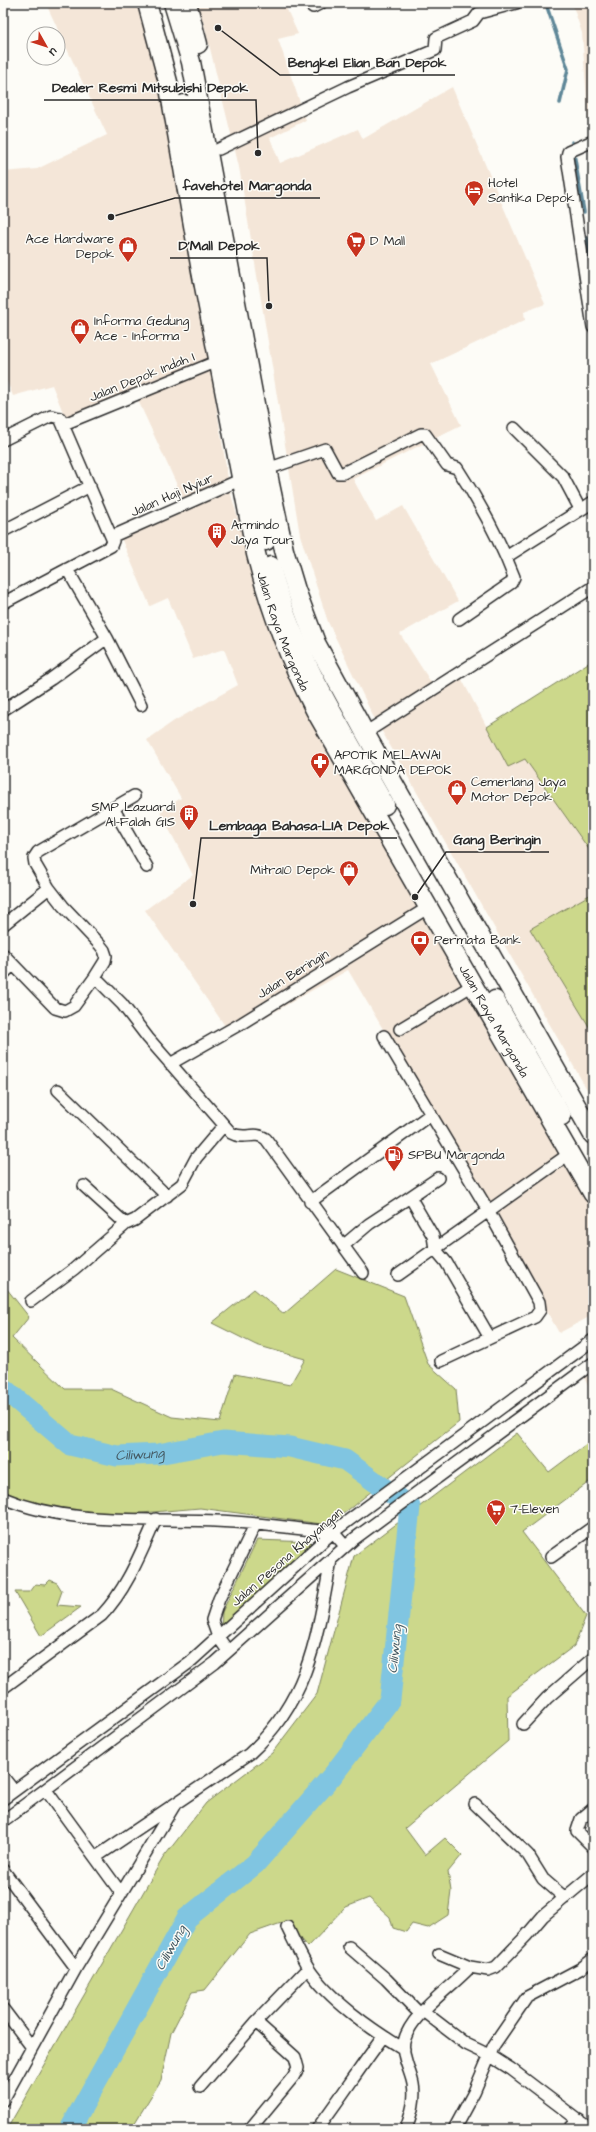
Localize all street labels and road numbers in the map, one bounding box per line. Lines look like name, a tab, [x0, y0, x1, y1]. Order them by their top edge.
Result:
street label: Jalan Depok Indah I	[87, 348, 198, 406]
street label: Jalan Haji Nyiur	[128, 469, 217, 522]
street label: Jalan Raya Margonda	[252, 570, 314, 695]
street label: Jalan Beringin	[254, 945, 333, 1004]
street label: Jalan Raya Margonda	[454, 962, 533, 1081]
street label: Jalan Pesona Khayangan	[227, 1503, 348, 1611]

